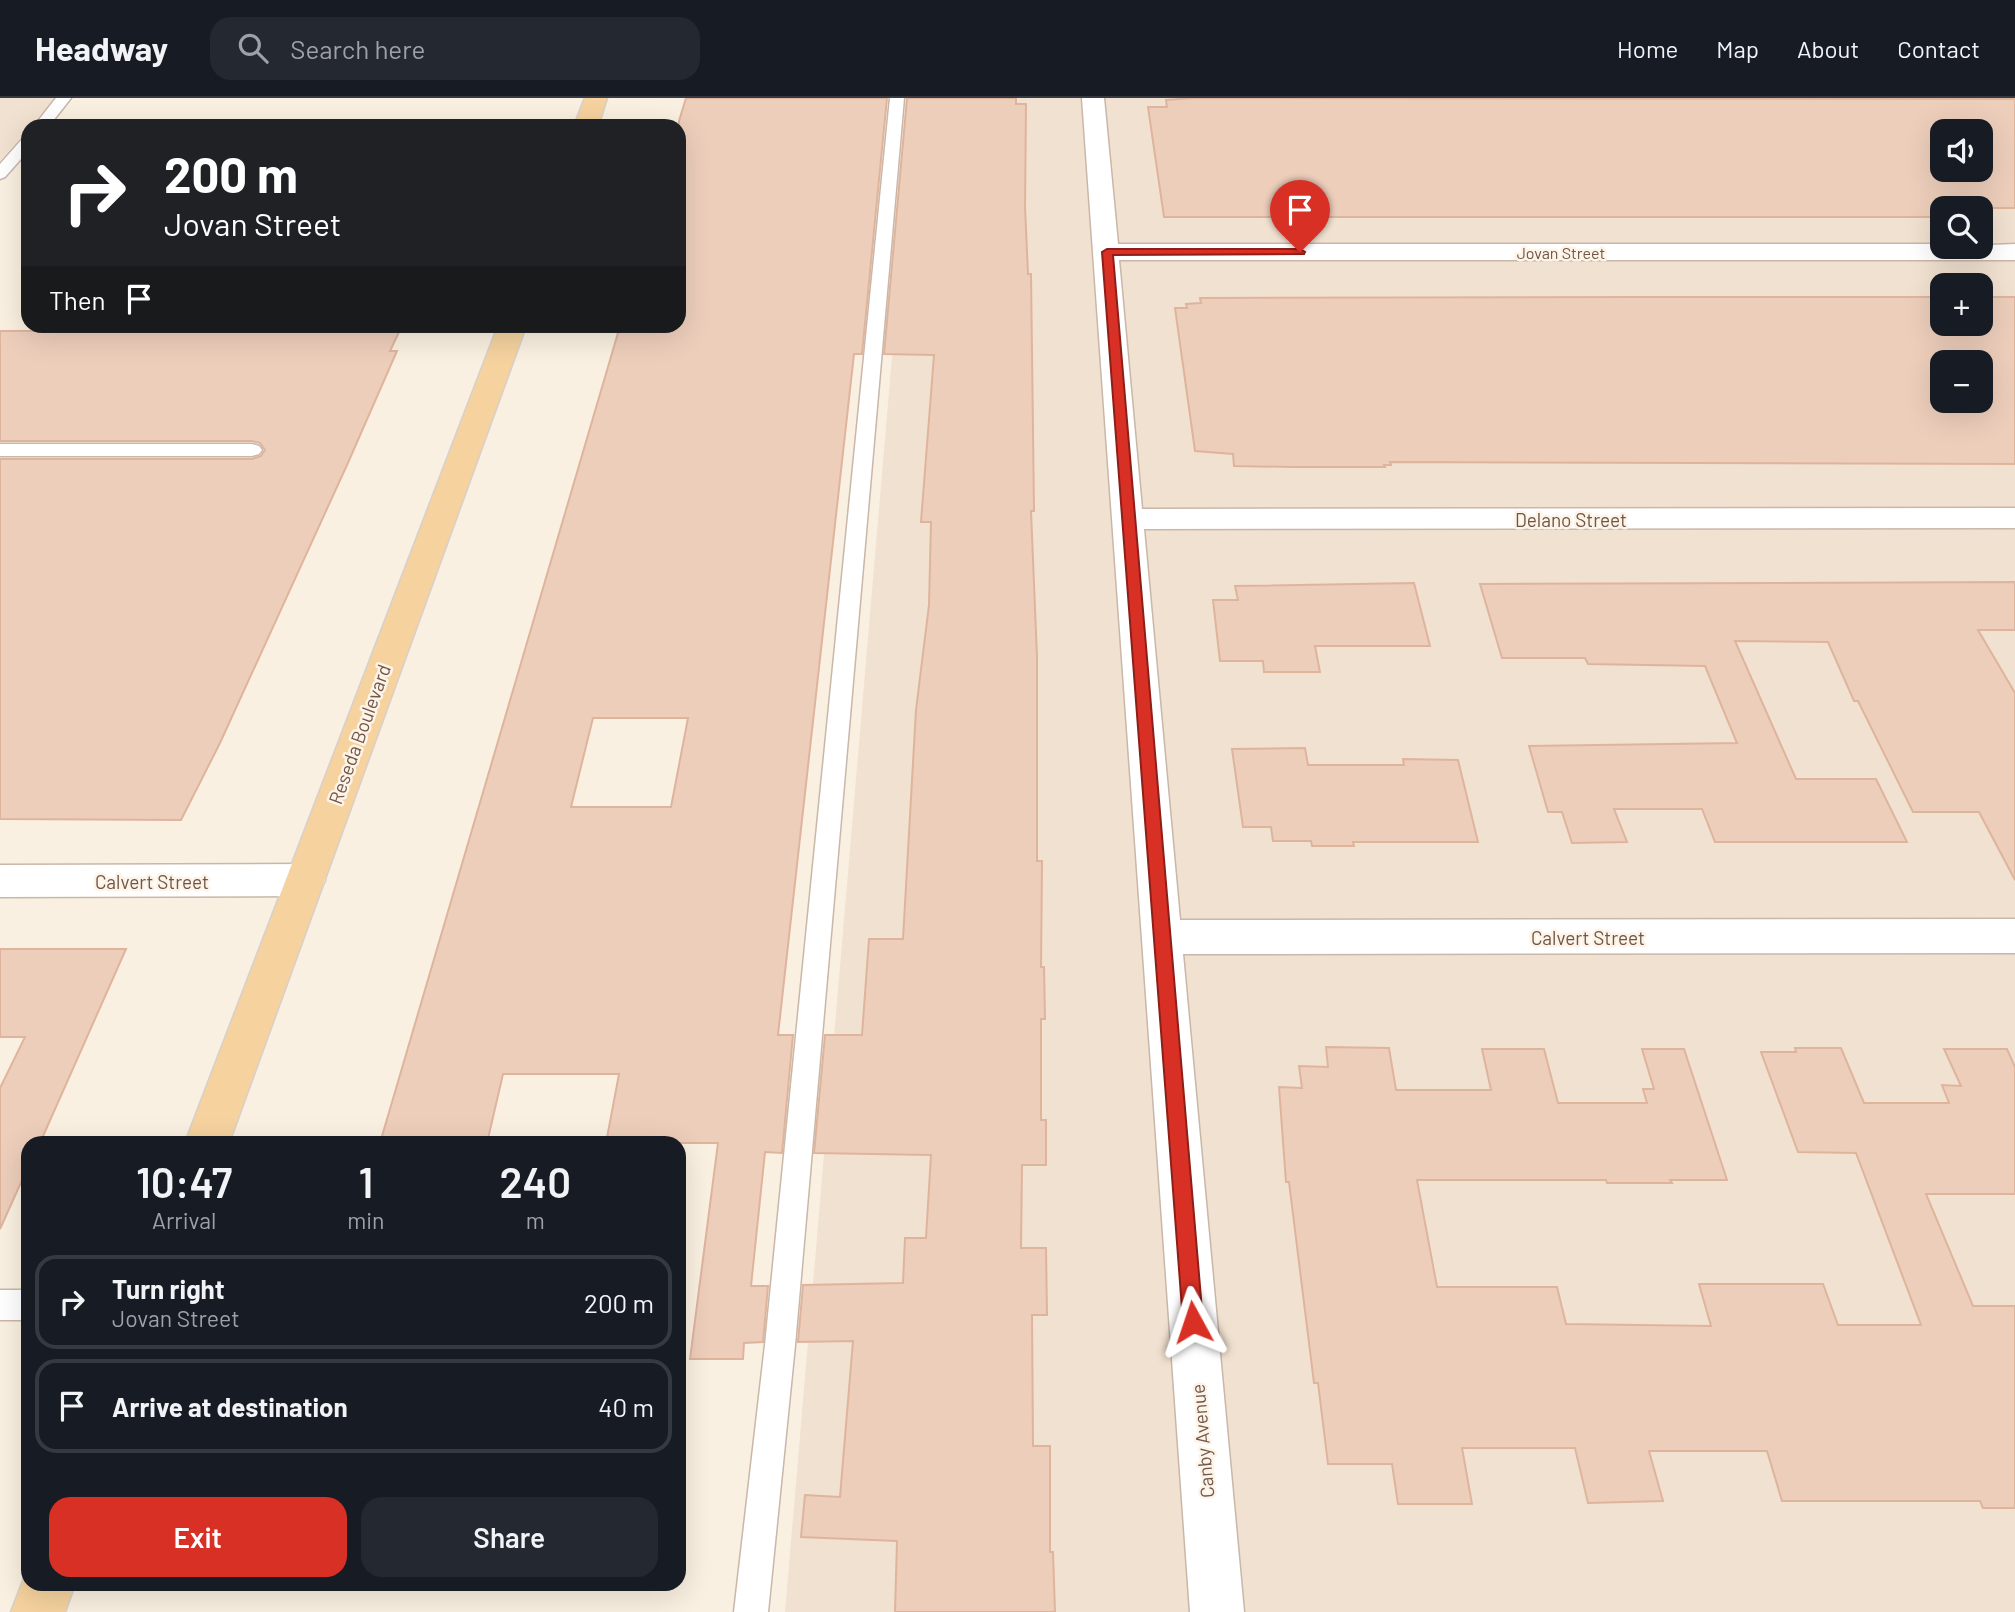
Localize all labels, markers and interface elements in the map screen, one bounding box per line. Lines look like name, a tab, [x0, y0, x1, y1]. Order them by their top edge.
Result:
search box	[210, 17, 700, 80]
text: Headway	[35, 28, 168, 68]
icon: search	[234, 29, 272, 67]
text: Search here	[290, 33, 425, 64]
text: Home	[1617, 34, 1678, 63]
text: Map	[1716, 34, 1759, 63]
text: About	[1797, 34, 1859, 63]
text: Contact	[1897, 34, 1980, 63]
map controls	[1930, 119, 1993, 413]
button: sound	[1930, 119, 1993, 182]
text: 200 m	[164, 144, 298, 203]
icon: right	[49, 147, 140, 238]
pin	[1270, 180, 1330, 252]
icon: arrive	[1281, 191, 1319, 229]
button: search	[1930, 196, 1993, 259]
text: Jovan Street	[164, 204, 341, 242]
street label: Jovan Street	[1517, 243, 1605, 262]
button: +	[1930, 273, 1993, 336]
icon: arrive	[120, 280, 158, 318]
text: Then	[49, 284, 106, 315]
button: −	[1930, 350, 1993, 413]
street label: Delano Street	[1515, 508, 1627, 531]
street label: Reseda Boulevard	[323, 661, 395, 807]
street label: Calvert Street	[95, 870, 209, 893]
street label: Calvert Street	[1531, 926, 1645, 949]
text: 10:47	[136, 1156, 232, 1206]
text: 1	[358, 1156, 373, 1206]
text: 240	[499, 1156, 571, 1206]
text: Arrival	[152, 1206, 216, 1234]
text: min	[347, 1206, 384, 1234]
text: m	[526, 1206, 545, 1234]
text: Turn right	[112, 1273, 225, 1304]
icon: right	[53, 1283, 91, 1321]
position arrow	[1156, 1285, 1230, 1359]
text: 200 m	[584, 1287, 654, 1318]
text: Jovan Street	[112, 1304, 240, 1332]
street label: Canby Avenue	[1186, 1383, 1218, 1499]
icon: arrive	[53, 1387, 91, 1425]
text: Arrive at destination	[112, 1391, 348, 1422]
text: 40 m	[598, 1391, 654, 1422]
button: Exit	[49, 1497, 347, 1577]
button: Share	[361, 1497, 658, 1577]

